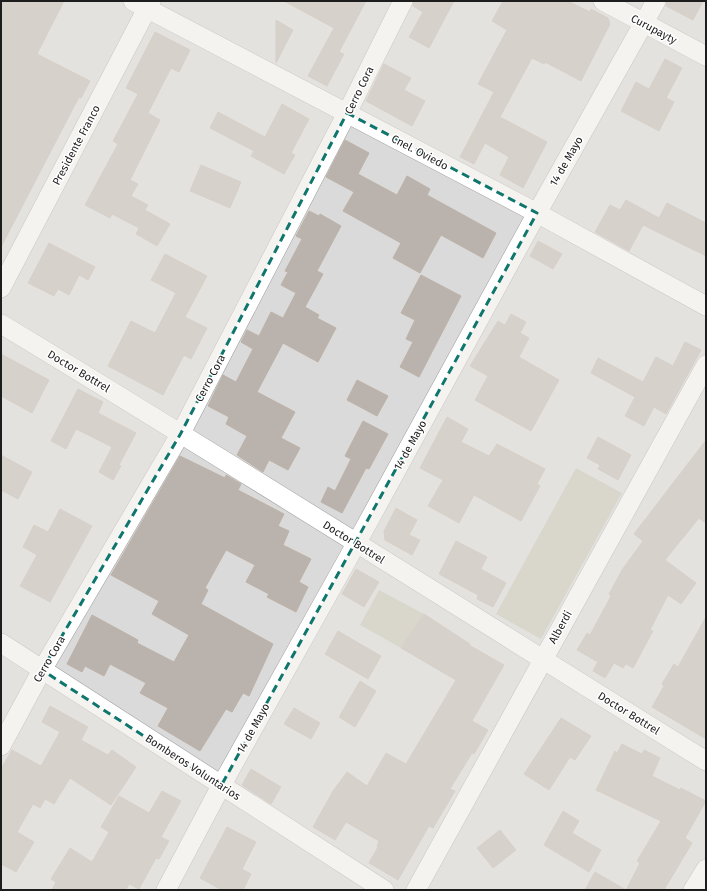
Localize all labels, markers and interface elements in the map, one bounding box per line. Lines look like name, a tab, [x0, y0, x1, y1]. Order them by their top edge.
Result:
street label: Curupayty	[629, 12, 679, 47]
street label: Cerro Cora	[342, 64, 377, 116]
street label: Presidente Franco	[50, 103, 103, 188]
street label: Cnel. Oviedo	[389, 132, 450, 173]
street label: 14 de Mayo	[547, 134, 586, 188]
street label: Doctor Bottrel	[45, 348, 112, 395]
street label: Cerro Cora	[193, 352, 228, 404]
street label: 14 de Mayo	[391, 418, 430, 473]
street label: Doctor Bottrel	[320, 518, 387, 567]
street label: Alberdi	[546, 608, 575, 646]
street label: Cerro Cora	[31, 634, 68, 685]
street label: Doctor Bottrel	[595, 689, 662, 738]
street label: 14 de Mayo	[234, 701, 273, 756]
street label: Bomberos Voluntarios	[143, 732, 243, 803]

